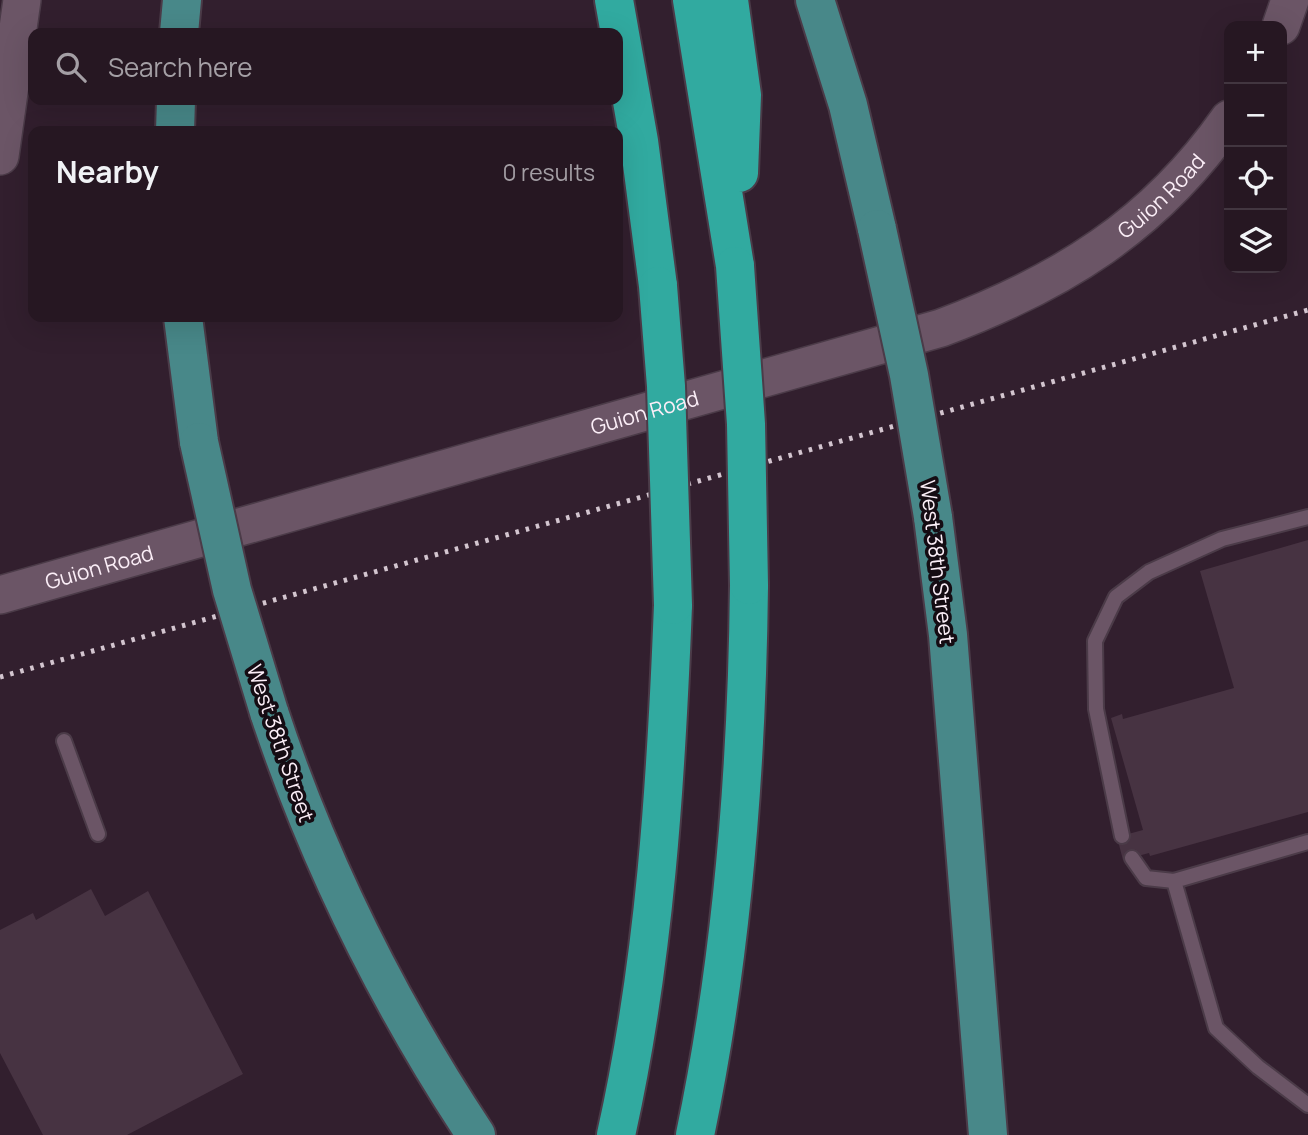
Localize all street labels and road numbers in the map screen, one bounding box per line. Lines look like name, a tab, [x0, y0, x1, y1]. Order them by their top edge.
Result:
street label: Guion Road	[1111, 148, 1211, 244]
street label: Guion Road	[587, 383, 702, 441]
street label: West 38th Street	[914, 478, 962, 646]
street label: Guion Road	[42, 538, 156, 596]
street label: West 38th Street	[241, 660, 321, 826]

